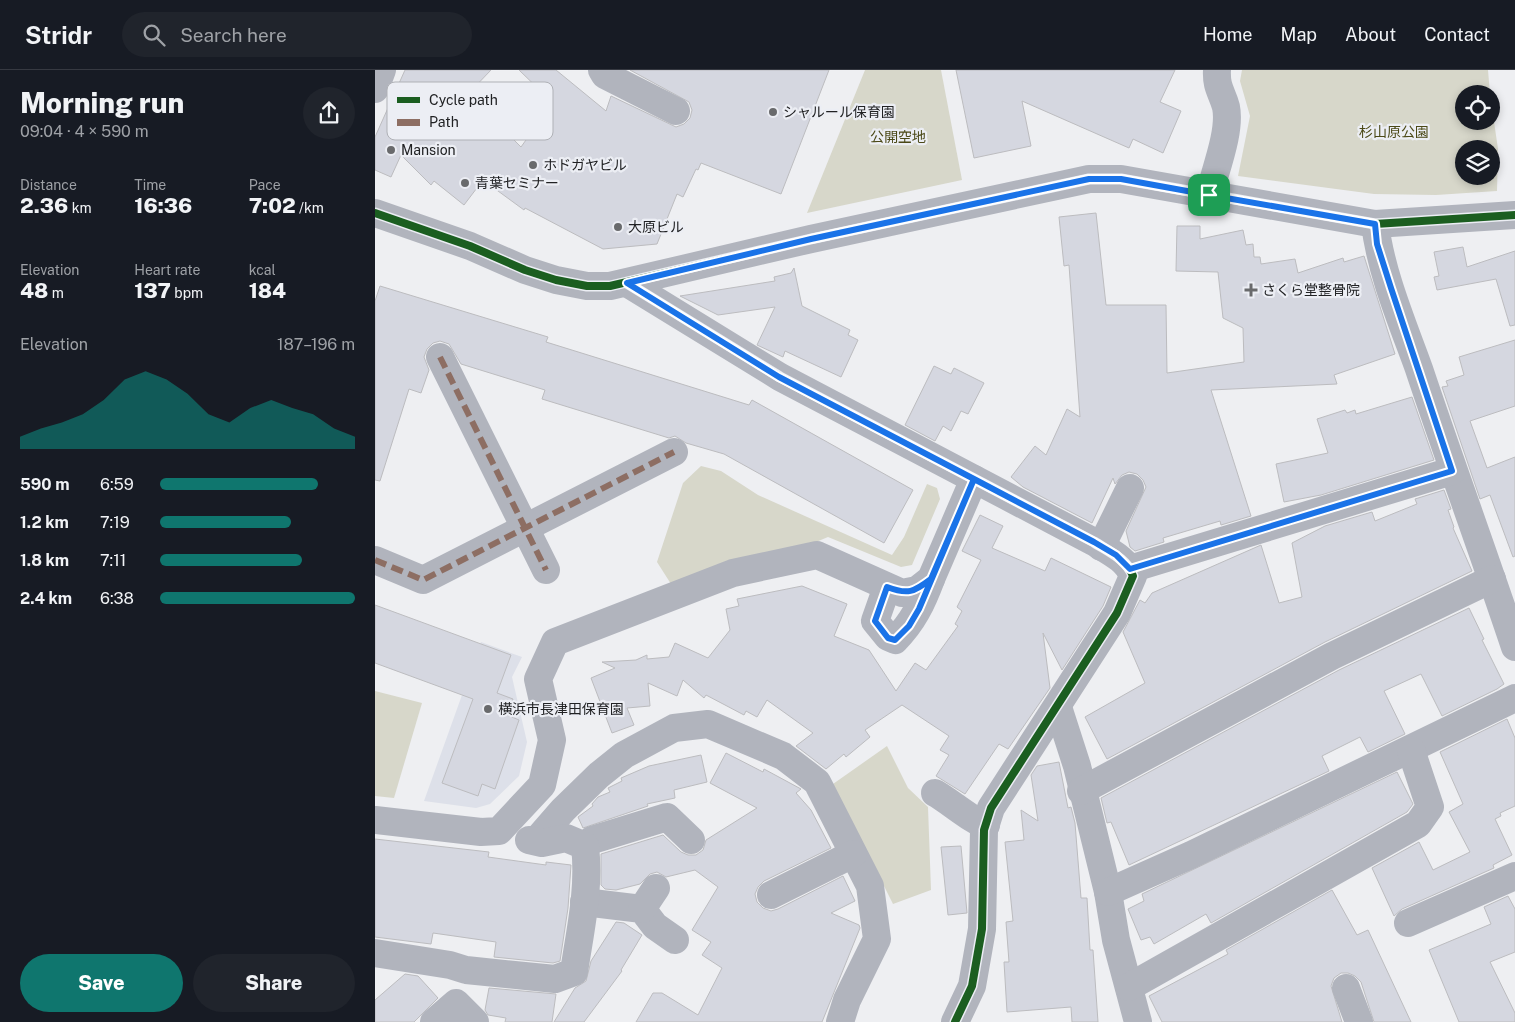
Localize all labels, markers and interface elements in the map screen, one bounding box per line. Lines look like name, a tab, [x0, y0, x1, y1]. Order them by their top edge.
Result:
search box	[122, 12, 472, 57]
text: Stridr	[25, 21, 92, 49]
icon: search	[140, 21, 168, 49]
text: Search here	[180, 24, 287, 46]
text: Home	[1203, 24, 1253, 45]
text: Map	[1281, 24, 1317, 45]
text: About	[1345, 24, 1396, 45]
text: Contact	[1424, 24, 1490, 45]
legend	[387, 82, 553, 140]
map controls	[1455, 85, 1500, 185]
button: locate	[1455, 85, 1500, 130]
text: Morning run	[20, 86, 184, 119]
button: share	[303, 87, 355, 139]
text: Cycle path	[429, 92, 498, 108]
place label: シャルール保育園	[783, 104, 895, 120]
marker: シャルール保育園	[767, 106, 779, 118]
text: Path	[429, 114, 459, 130]
text: 09:04 · 4 × 590 m	[20, 122, 149, 141]
park label: 杉山原公園	[1359, 124, 1429, 140]
park label: 公開空地	[870, 129, 926, 145]
button: layers	[1455, 140, 1500, 185]
place label: Mansion	[401, 142, 456, 158]
marker: Mansion	[385, 144, 397, 156]
place label: ホドガヤビル	[543, 157, 627, 173]
marker: ホドガヤビル	[527, 159, 539, 171]
pin	[1188, 174, 1230, 216]
place label: 青葉セミナー	[475, 175, 559, 191]
text: Distance	[20, 177, 77, 193]
text: Time	[134, 177, 166, 193]
text: Pace	[249, 177, 281, 193]
marker: 青葉セミナー	[459, 177, 471, 189]
icon: arrive	[1195, 181, 1223, 209]
text: 2.36	[20, 193, 68, 218]
text: 16:36	[134, 193, 192, 218]
text: 7:02	[249, 193, 296, 218]
text: km	[68, 200, 92, 216]
text: /km	[296, 200, 324, 216]
place label: 大原ビル	[628, 219, 684, 235]
marker: 大原ビル	[612, 221, 624, 233]
text: Elevation	[20, 262, 79, 278]
text: Heart rate	[134, 262, 201, 278]
text: kcal	[249, 262, 276, 278]
text: 48	[20, 278, 48, 303]
text: 137	[134, 278, 171, 303]
text: 184	[249, 278, 286, 303]
place label: さくら堂整骨院	[1262, 282, 1360, 298]
marker: さくら堂整骨院	[1244, 283, 1258, 297]
text: m	[48, 285, 64, 301]
text: bpm	[171, 285, 203, 301]
text: Elevation	[20, 335, 88, 354]
text: 187–196 m	[277, 335, 355, 354]
text: 590 m	[20, 475, 70, 494]
text: 6:59	[100, 475, 134, 494]
text: 1.2 km	[20, 513, 69, 532]
text: 7:19	[100, 513, 130, 532]
text: 1.8 km	[20, 551, 69, 570]
text: 7:11	[100, 551, 126, 570]
text: 2.4 km	[20, 589, 72, 608]
text: 6:38	[100, 589, 134, 608]
place label: 横浜市長津田保育園	[498, 701, 624, 717]
marker: 横浜市長津田保育園	[482, 703, 494, 715]
button: Save	[20, 954, 183, 1012]
button: Share	[193, 954, 355, 1012]

